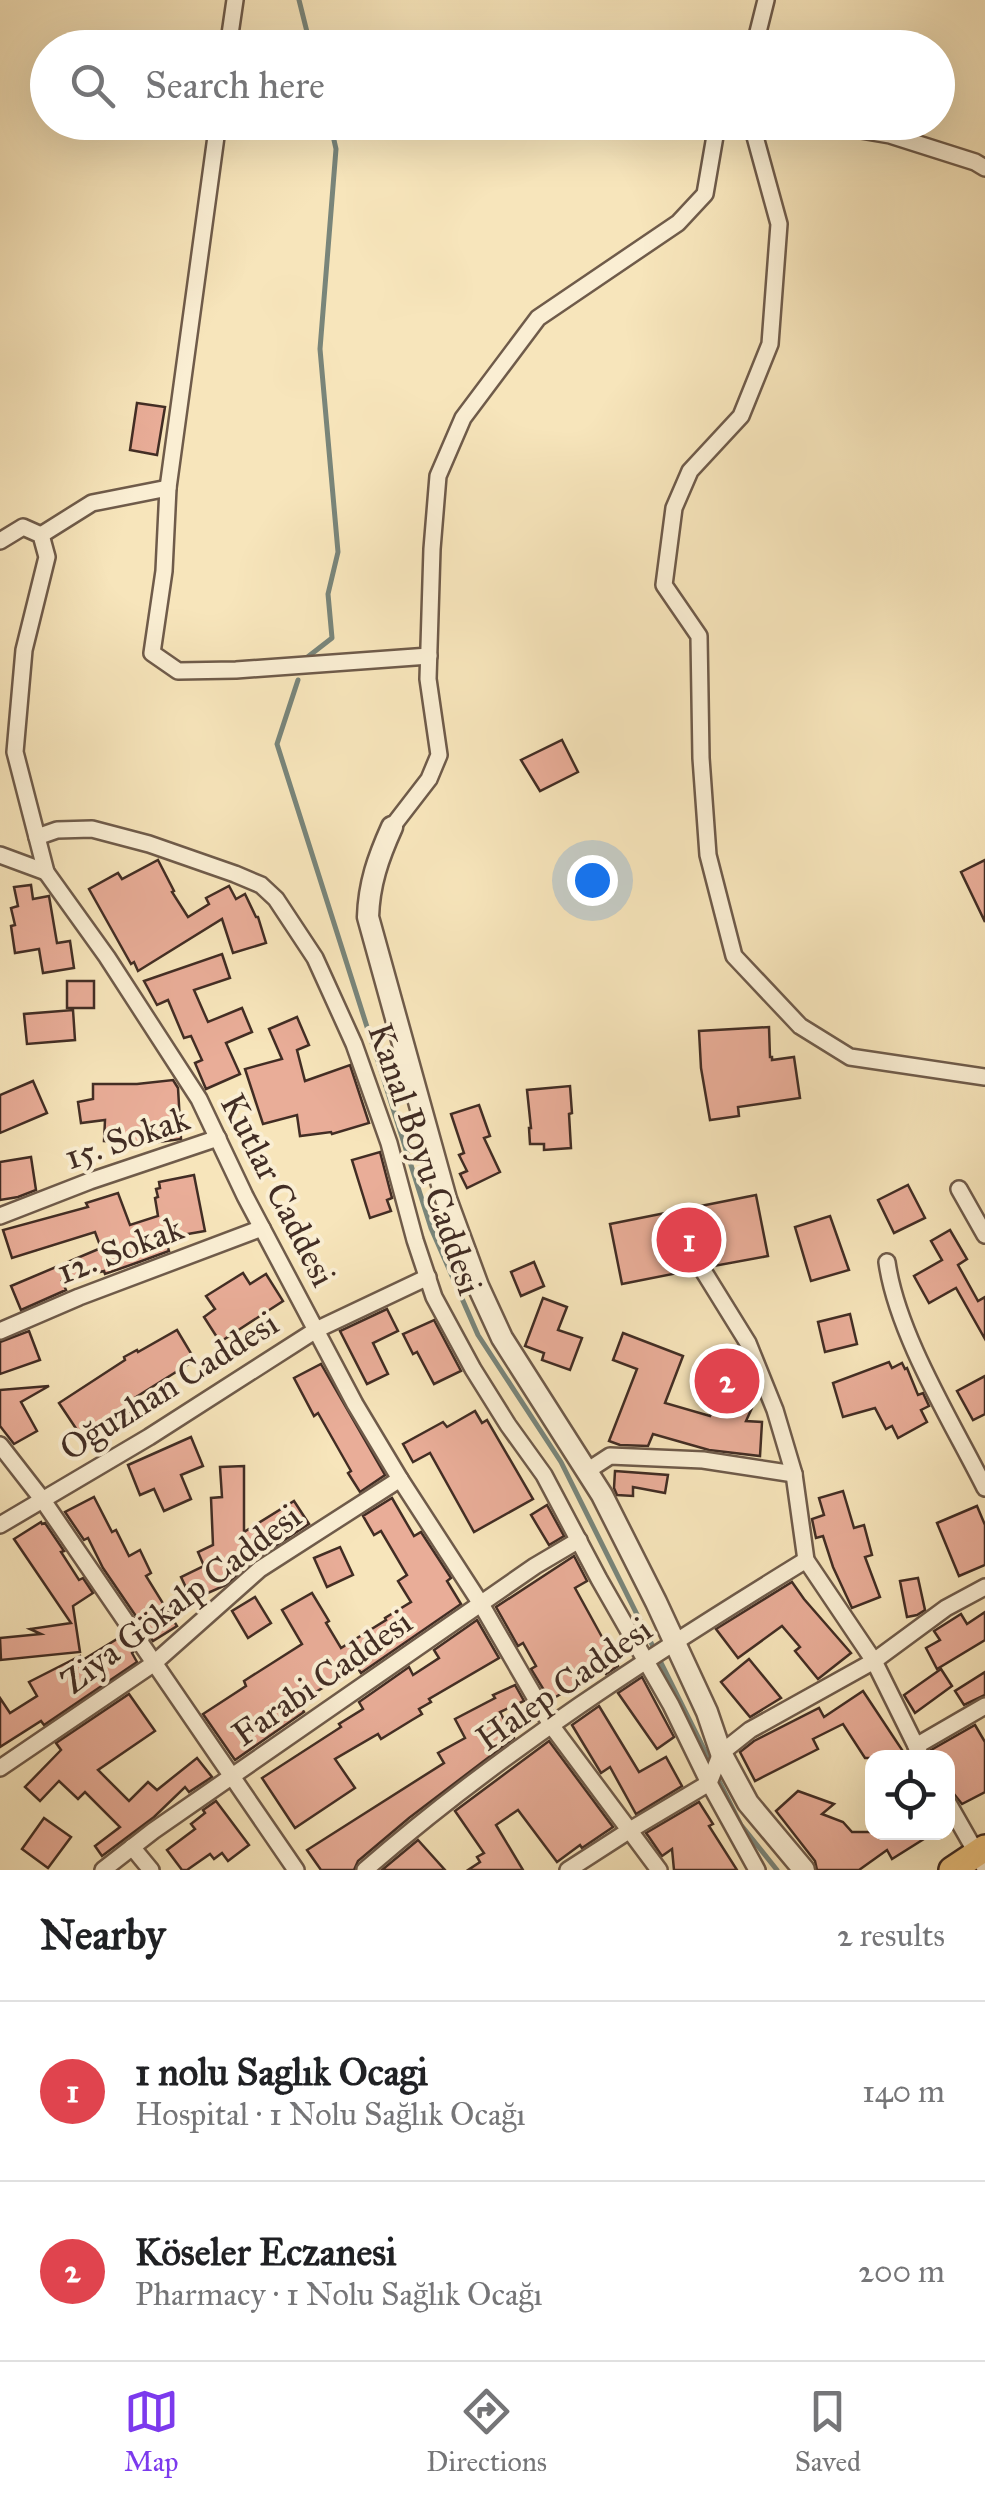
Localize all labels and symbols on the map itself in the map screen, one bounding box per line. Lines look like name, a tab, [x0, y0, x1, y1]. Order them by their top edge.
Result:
your location	[567, 855, 618, 906]
street label: Kanal Boyu Caddesi	[358, 1018, 492, 1301]
street label: Kutlar Caddesi	[211, 1086, 345, 1294]
street label: 15. Sokak	[59, 1096, 196, 1179]
pin: 1	[656, 1202, 722, 1278]
street label: 12. Sokak	[51, 1206, 190, 1294]
street label: Oğuzhan Caddesi	[52, 1302, 286, 1470]
pin: 2	[694, 1344, 760, 1418]
street label: Ziya Gökalp Caddesi	[53, 1495, 310, 1703]
street label: Farabi Caddesi	[224, 1600, 420, 1756]
street label: Halep Caddesi	[468, 1607, 661, 1760]

